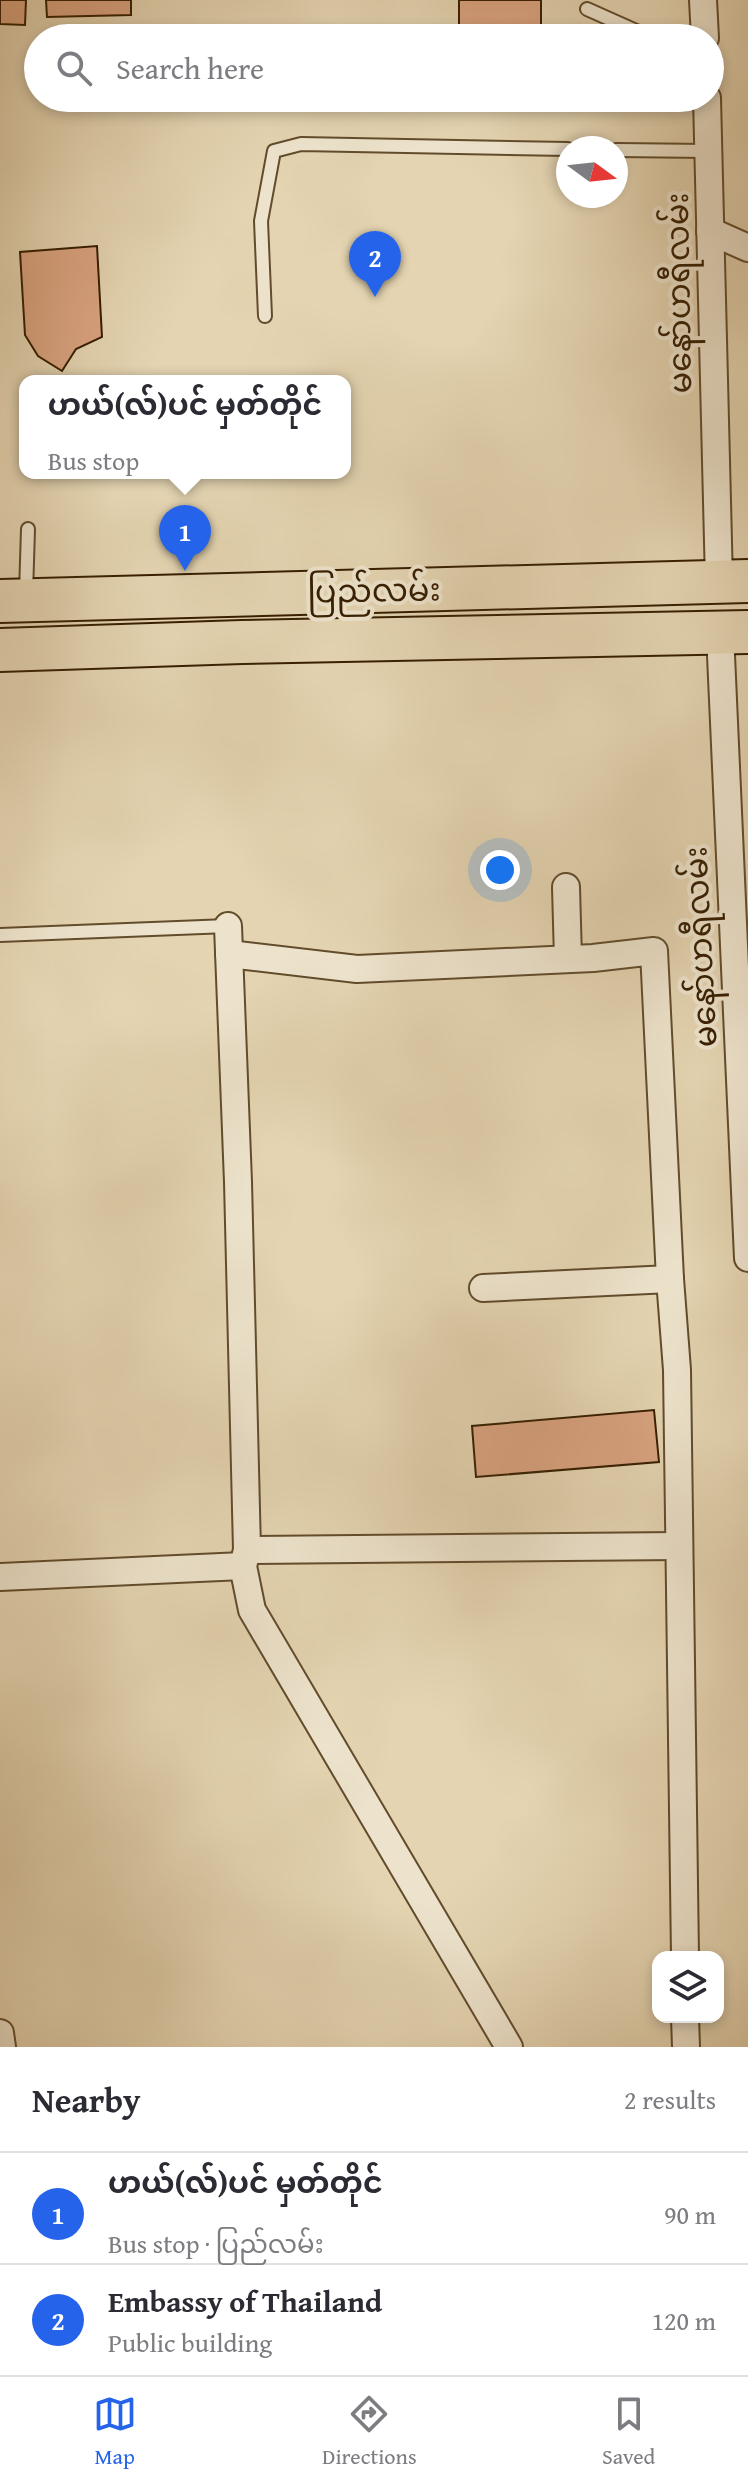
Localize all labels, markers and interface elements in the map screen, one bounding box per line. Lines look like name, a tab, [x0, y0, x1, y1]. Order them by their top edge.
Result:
search box	[24, 24, 724, 112]
icon: search	[52, 46, 96, 90]
text: Search here	[116, 46, 264, 90]
north arrow	[556, 136, 628, 208]
street label: မနော်ဟရီလမ်း	[653, 192, 706, 394]
pin: 2	[349, 231, 401, 297]
popup	[19, 375, 351, 479]
text: ဟယ်(လ်)ပင် မှတ်တိုင်	[48, 382, 322, 426]
text: Bus stop	[48, 441, 139, 480]
pin: 1	[159, 505, 211, 571]
street label: ပြည်လမ်း	[307, 565, 441, 618]
street label: မနော်ဟရီလမ်း	[671, 845, 732, 1049]
your location	[480, 850, 520, 890]
map controls	[652, 1951, 724, 2023]
button: layers	[652, 1951, 724, 2023]
text: Nearby	[32, 2075, 141, 2124]
text: 2 results	[624, 2080, 716, 2119]
text: ဟယ်(လ်)ပင် မှတ်တိုင်	[108, 2160, 383, 2204]
text: 1	[51, 2195, 65, 2234]
text: 90 m	[664, 2195, 716, 2234]
text: Bus stop · ပြည်လမ်း	[108, 2224, 324, 2263]
text: Embassy of Thailand	[108, 2279, 382, 2323]
text: 2	[51, 2301, 65, 2340]
text: 120 m	[651, 2301, 716, 2340]
text: Public building	[108, 2323, 272, 2362]
tab: Map	[93, 2392, 137, 2472]
tab: Directions	[322, 2392, 417, 2472]
tab: Saved	[602, 2392, 655, 2472]

